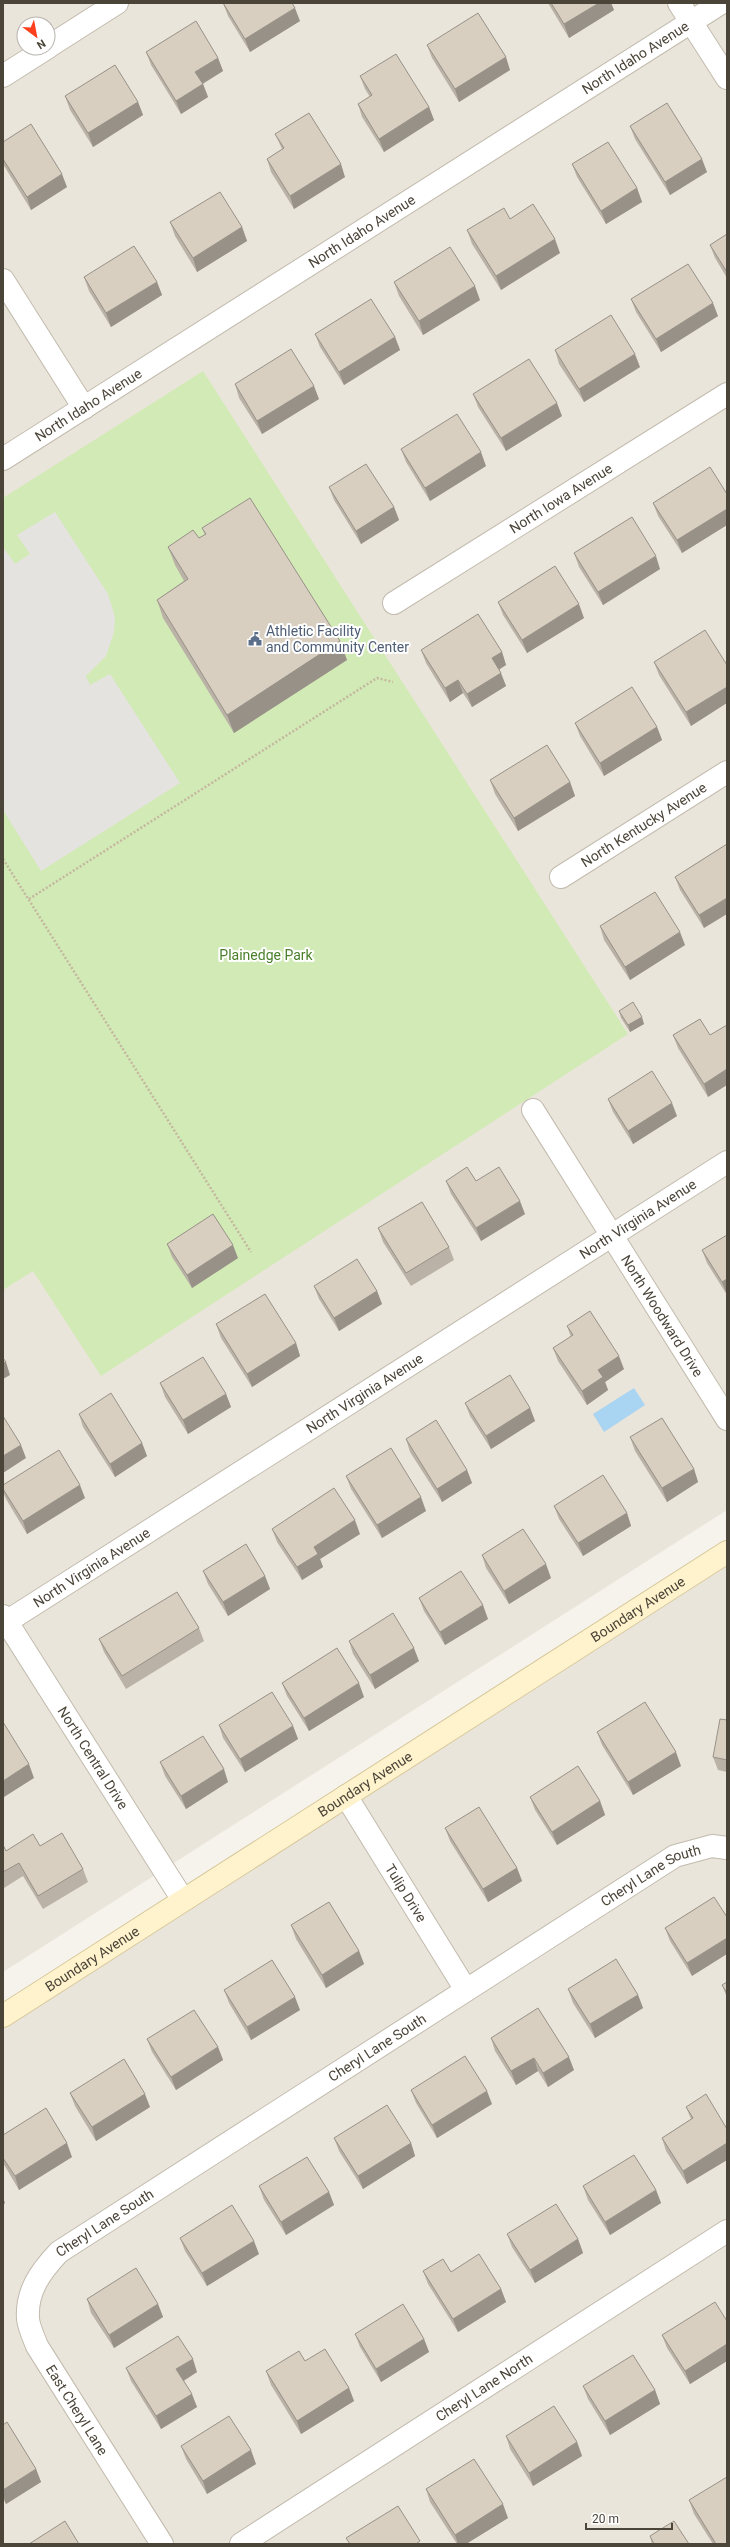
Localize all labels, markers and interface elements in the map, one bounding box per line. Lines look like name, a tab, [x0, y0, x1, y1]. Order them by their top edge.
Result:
north arrow	[16, 16, 56, 56]
street label: North Idaho Avenue	[579, 18, 692, 97]
text: N	[34, 36, 48, 52]
street label: North Idaho Avenue	[305, 191, 418, 271]
street label: North Idaho Avenue	[32, 365, 145, 445]
street label: North Iowa Avenue	[507, 460, 615, 536]
place label: Athletic Facility and Community Center	[266, 623, 409, 655]
public building icon: Athletic Facility and Community Center	[247, 631, 263, 647]
street label: North Kentucky Avenue	[578, 779, 710, 870]
park label: Plainedge Park	[219, 947, 314, 963]
street label: North Virginia Avenue	[576, 1176, 699, 1262]
street label: North Woodward Drive	[618, 1252, 706, 1380]
street label: North Virginia Avenue	[303, 1350, 426, 1436]
street label: North Virginia Avenue	[30, 1524, 153, 1611]
street label: Boundary Avenue	[588, 1573, 688, 1645]
street label: North Central Drive	[55, 1704, 131, 1812]
street label: Boundary Avenue	[315, 1748, 415, 1820]
street label: Cheryl Lane South	[598, 1841, 702, 1910]
street label: Tulip Drive	[382, 1861, 430, 1925]
street label: Boundary Avenue	[42, 1923, 142, 1995]
street label: Cheryl Lane South	[325, 2010, 429, 2085]
street label: Cheryl Lane South	[53, 2186, 156, 2260]
street label: Cheryl Lane North	[433, 2351, 535, 2425]
street label: East Cheryl Lane	[43, 2362, 111, 2458]
scale bar	[586, 2505, 672, 2531]
text: 20 m	[592, 2512, 619, 2526]

